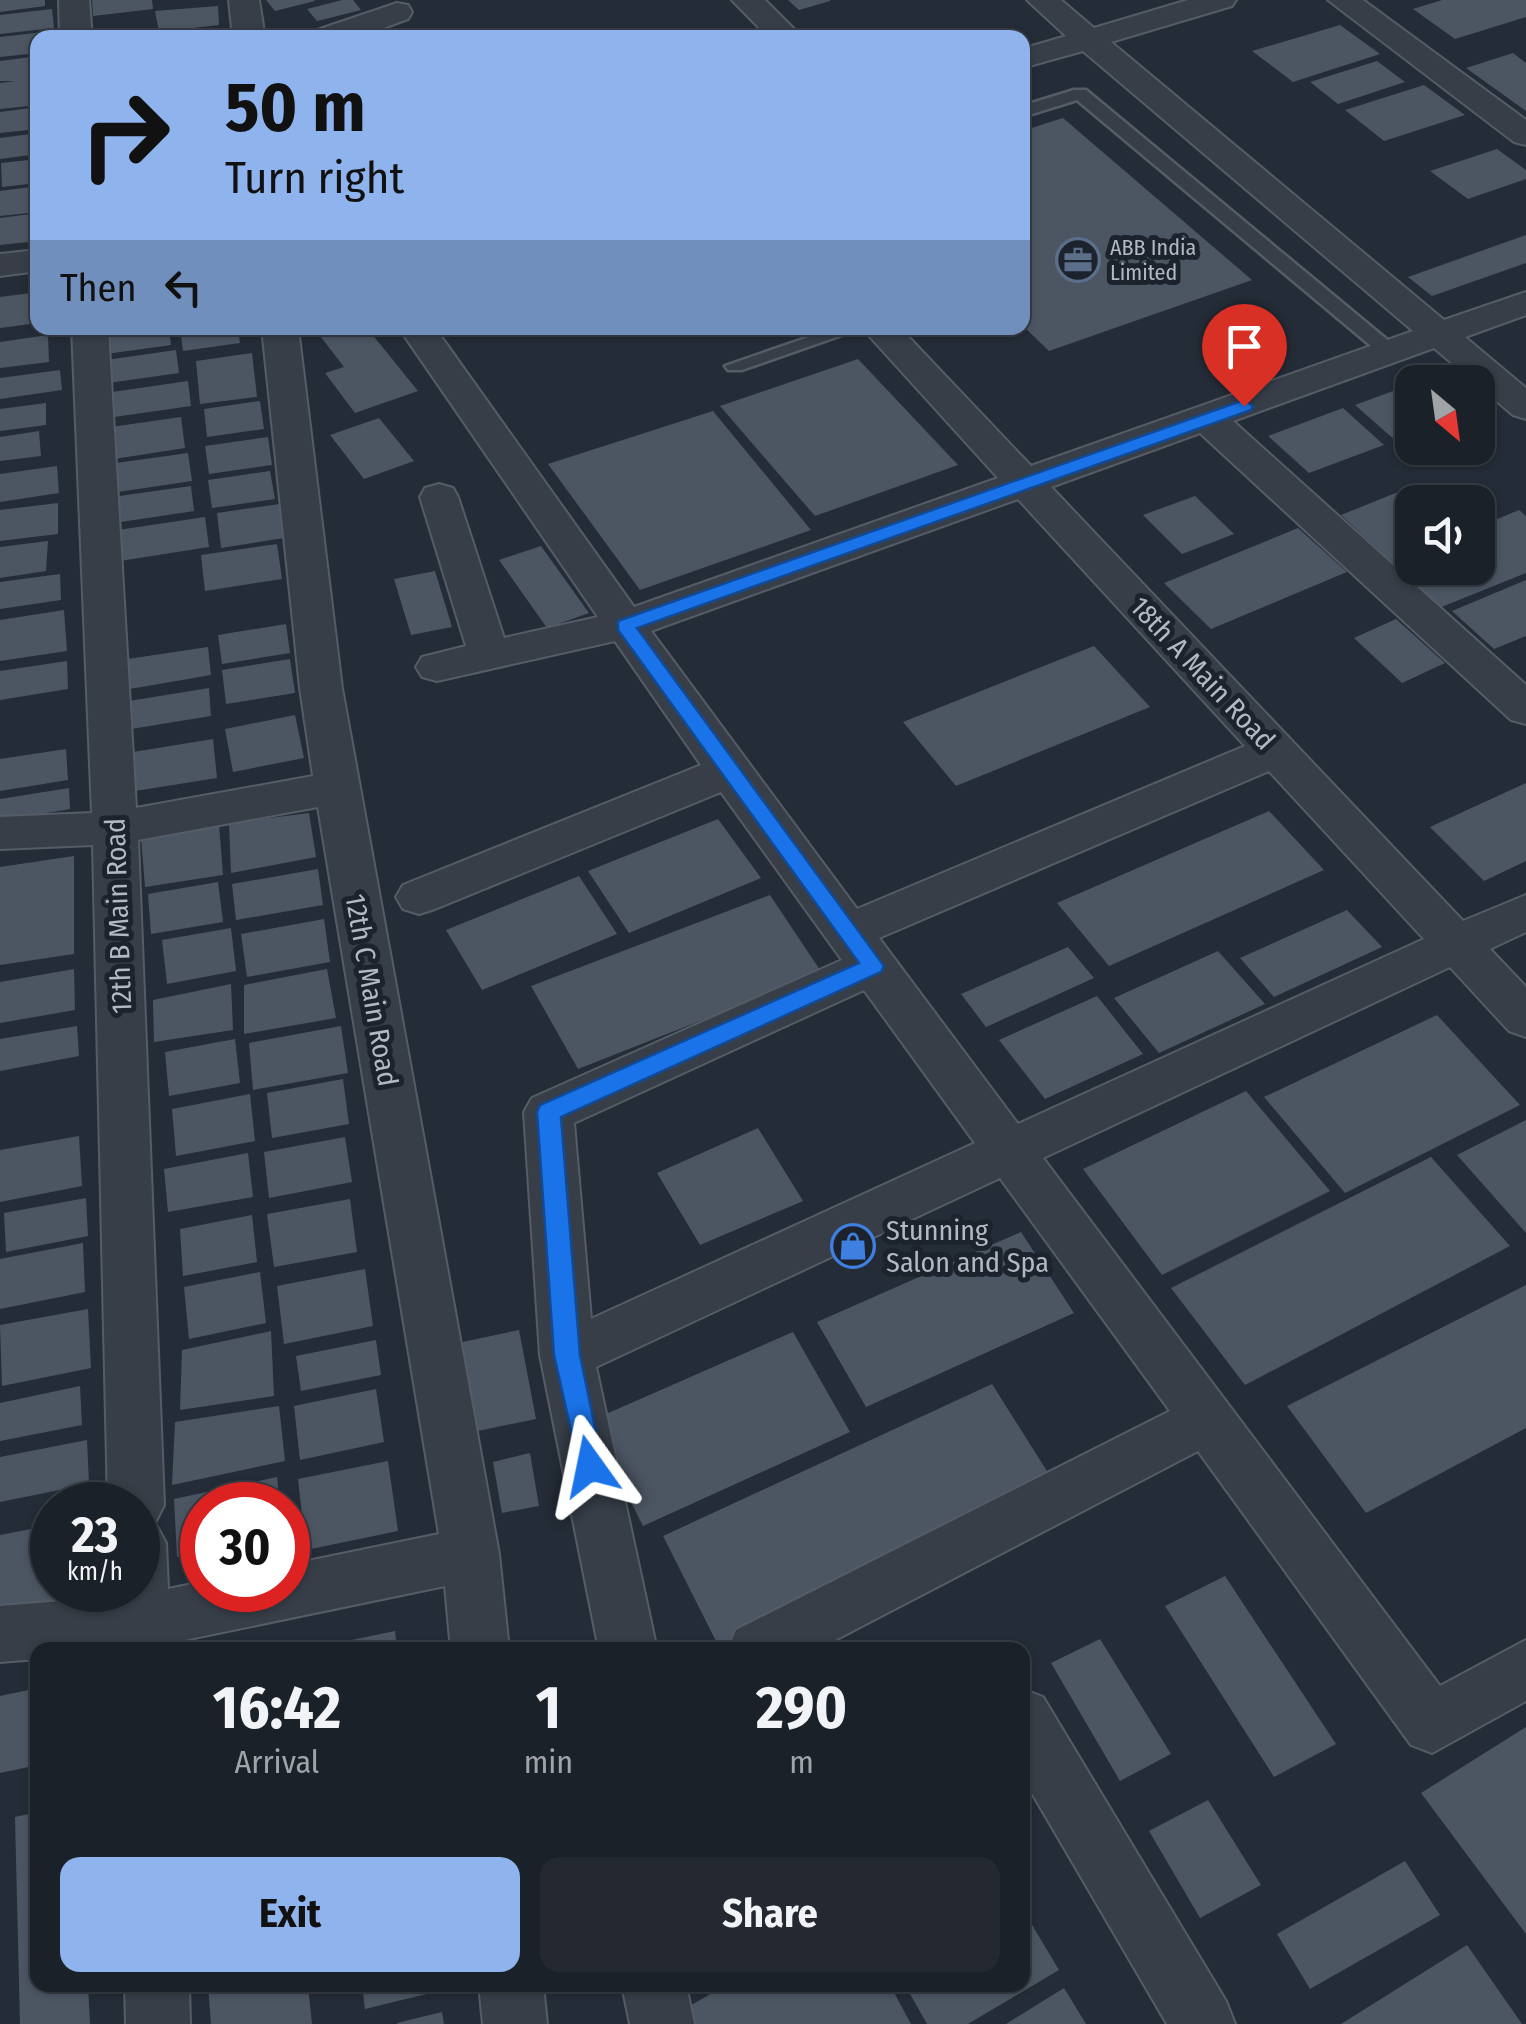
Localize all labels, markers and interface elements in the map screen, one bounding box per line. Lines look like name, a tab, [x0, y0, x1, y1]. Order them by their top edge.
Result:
text: 50 m	[225, 66, 366, 150]
icon: right	[60, 70, 190, 200]
text: Turn right	[225, 151, 404, 205]
place label: ABB India Limited	[1110, 234, 1196, 286]
office icon: ABB India Limited	[1055, 237, 1101, 283]
icon: left	[156, 260, 211, 315]
text: Then	[60, 265, 136, 311]
pin	[1202, 304, 1287, 407]
icon: arrive	[1217, 319, 1272, 374]
north arrow	[1395, 365, 1495, 465]
map controls	[1395, 365, 1495, 585]
button: sound	[1395, 485, 1495, 585]
street label: 18th A Main Road	[1123, 590, 1282, 757]
street label: 12th B Main Road	[99, 818, 138, 1014]
street label: 12th C Main Road	[338, 891, 405, 1089]
place label: Stunning Salon and Spa	[886, 1214, 1049, 1279]
shop icon: Stunning Salon and Spa	[830, 1223, 876, 1269]
position arrow	[538, 1414, 642, 1518]
speed limit sign: 30	[180, 1482, 310, 1612]
text: 23	[72, 1505, 118, 1565]
text: km/h	[67, 1557, 123, 1587]
text: 16:42	[213, 1672, 341, 1744]
text: 1	[536, 1672, 561, 1744]
text: 290	[756, 1672, 847, 1744]
text: Arrival	[234, 1743, 319, 1781]
text: min	[524, 1743, 573, 1781]
text: m	[789, 1743, 814, 1781]
button: Exit	[60, 1857, 520, 1972]
button: Share	[540, 1857, 1000, 1972]

